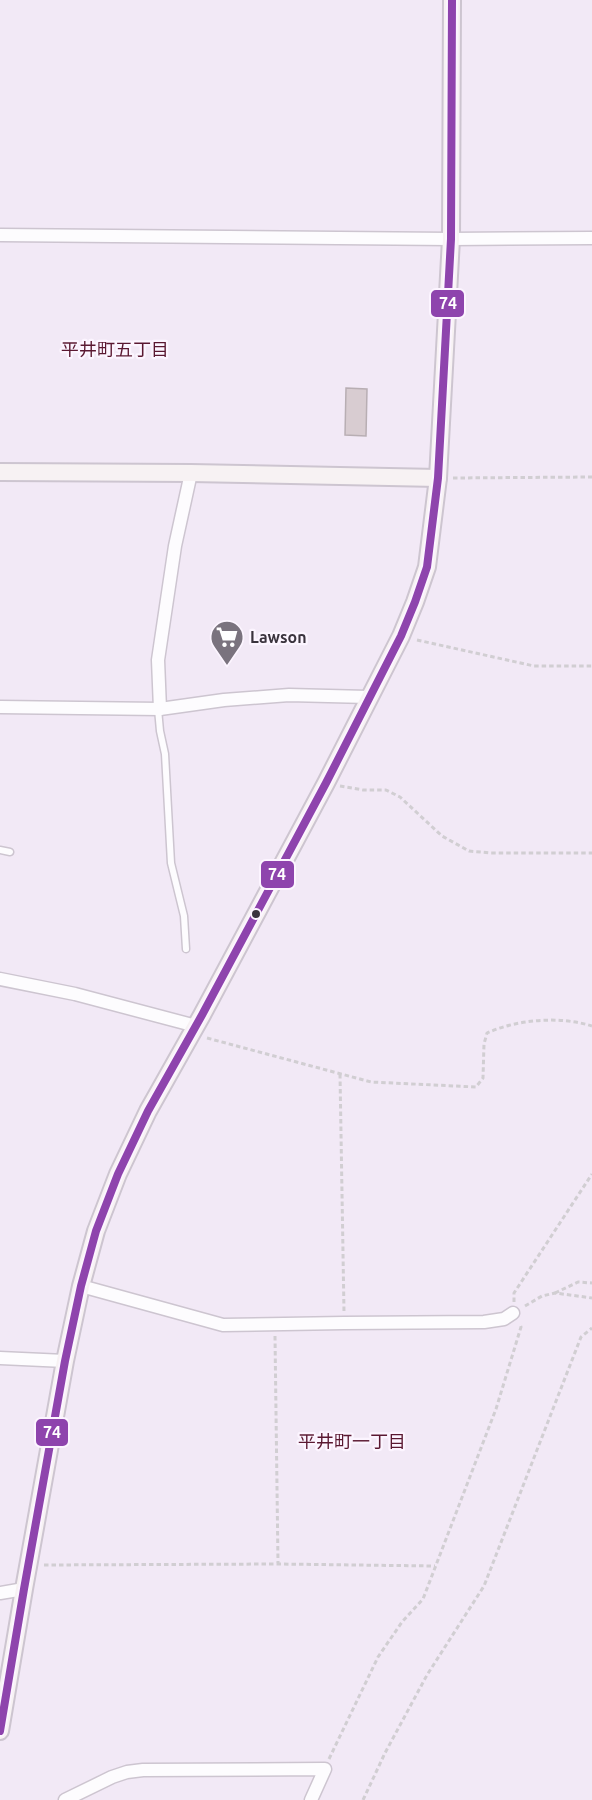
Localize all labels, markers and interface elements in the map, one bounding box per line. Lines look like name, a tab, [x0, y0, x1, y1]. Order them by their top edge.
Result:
line badge: 74	[430, 289, 465, 318]
text: 74	[439, 294, 457, 312]
district label: 平井町五丁目	[61, 339, 169, 359]
supermarket icon: Lawson	[209, 619, 245, 666]
place label: Lawson	[250, 628, 307, 646]
line badge: 74	[260, 860, 295, 889]
text: 74	[268, 865, 286, 883]
unlabelled marker	[250, 908, 262, 920]
line badge: 74	[35, 1418, 69, 1447]
text: 74	[43, 1423, 61, 1441]
district label: 平井町一丁目	[298, 1431, 406, 1451]

